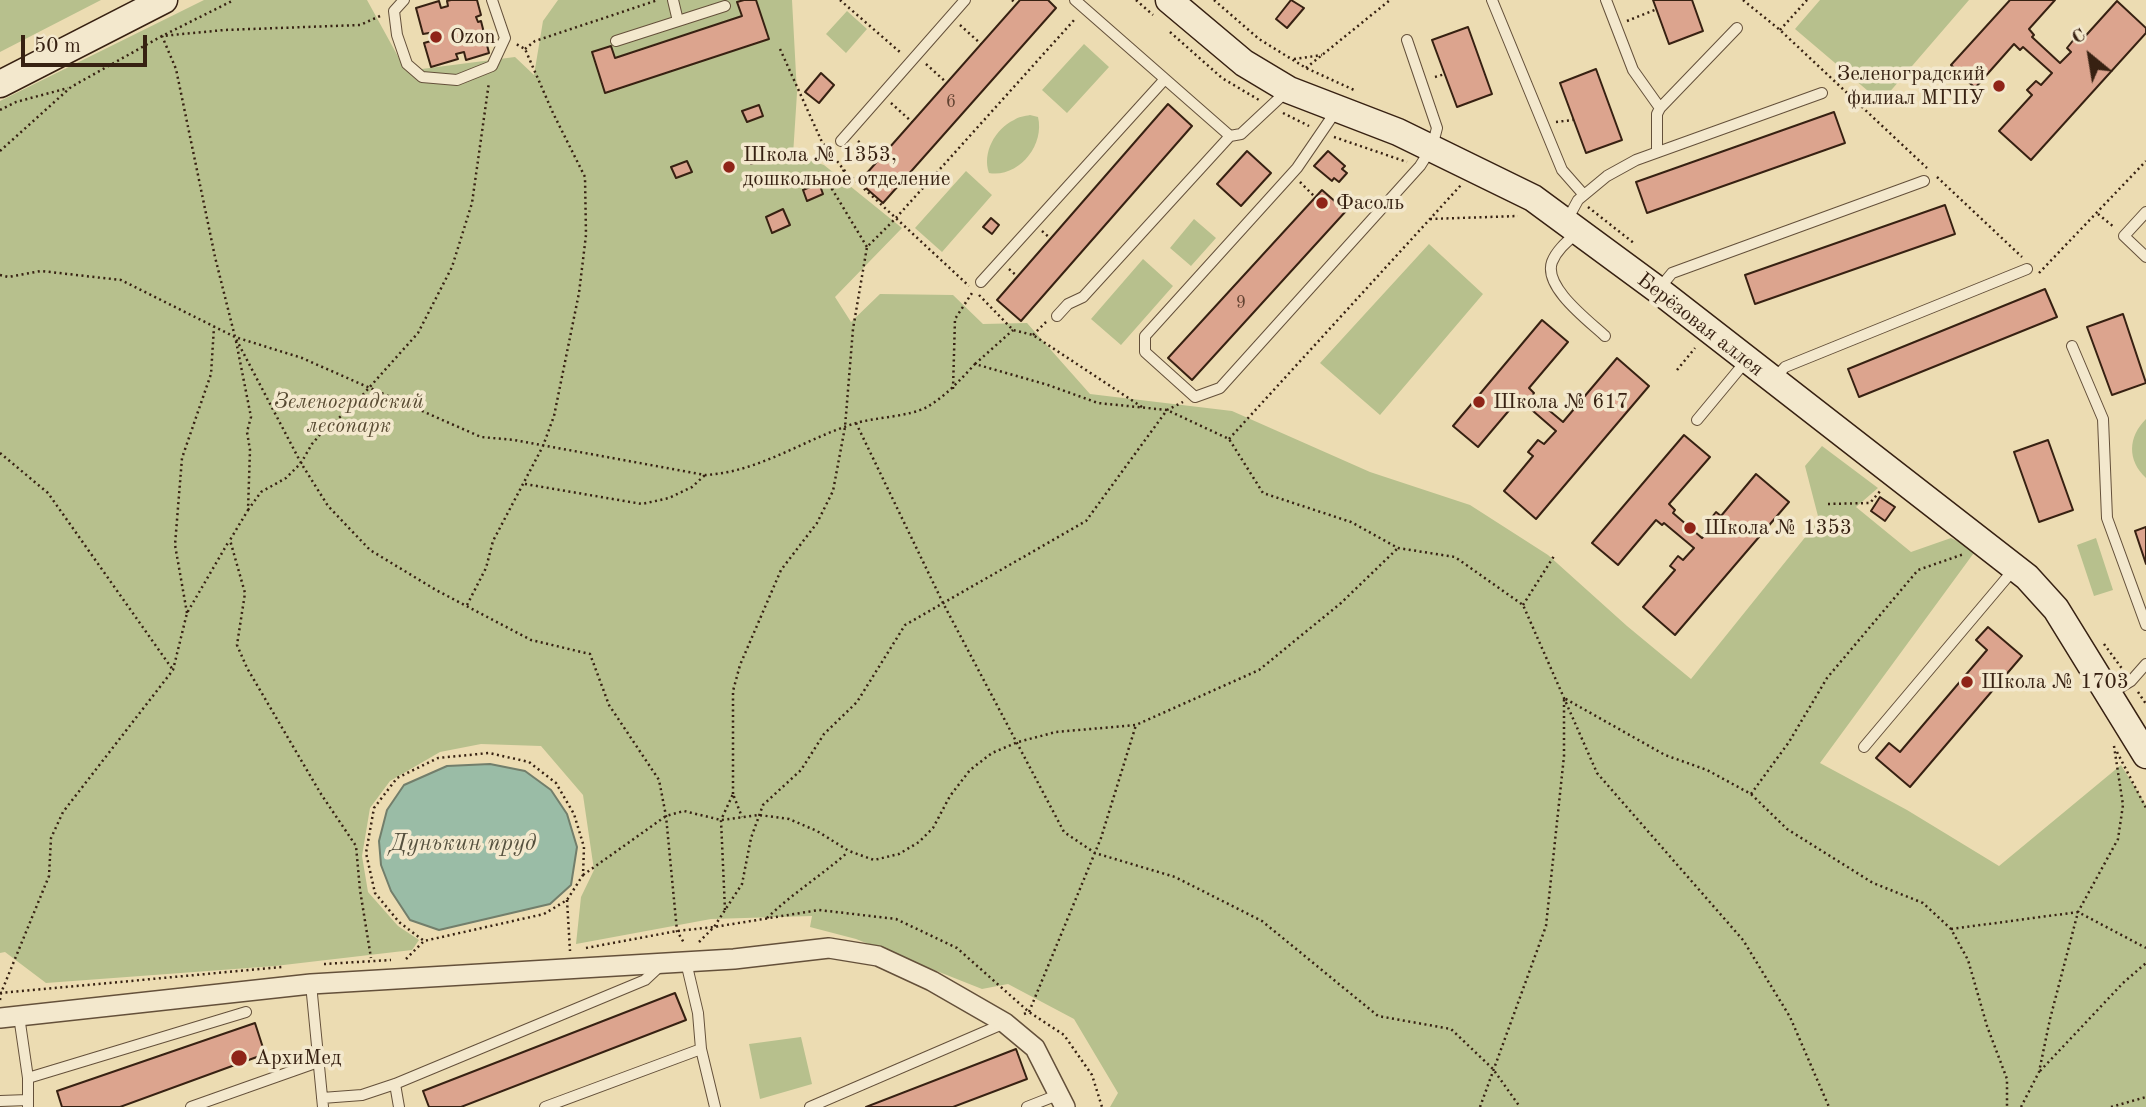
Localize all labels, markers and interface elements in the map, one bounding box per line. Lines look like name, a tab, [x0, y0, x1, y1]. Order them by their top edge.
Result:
scale bar	[24, 21, 150, 65]
north arrow	[2055, 21, 2125, 91]
place label: Ozon	[450, 24, 496, 50]
text: С	[2069, 26, 2089, 49]
marker: Ozon	[428, 29, 444, 45]
text: 50 m	[34, 36, 81, 57]
place label: Зеленоградский филиал МГПУ	[1837, 61, 1985, 111]
marker: Зеленоградский филиал МГПУ	[1991, 78, 2007, 94]
house number: 6	[946, 91, 956, 113]
place label: Школа № 1353, дошкольное отделение	[743, 142, 950, 192]
marker: Школа № 1353, дошкольное отделение	[721, 159, 737, 175]
place label: Фасоль	[1336, 190, 1404, 216]
marker: Фасоль	[1314, 195, 1330, 211]
street label: Берёзовая аллея	[1632, 268, 1768, 382]
house number: 9	[1236, 292, 1246, 314]
park label: Зеленоградский лесопарк	[274, 389, 424, 439]
place label: Школа № 617	[1493, 389, 1629, 415]
marker: Школа № 617	[1471, 394, 1487, 410]
place label: Школа № 1353	[1704, 515, 1852, 541]
marker: Школа № 1353	[1682, 520, 1698, 536]
place label: Школа № 1703	[1981, 669, 2129, 695]
marker: Школа № 1703	[1959, 674, 1975, 690]
water label: Дунькин пруд	[390, 830, 536, 858]
place label: АрхиМед	[255, 1045, 341, 1071]
marker: АрхиМед	[229, 1048, 249, 1068]

